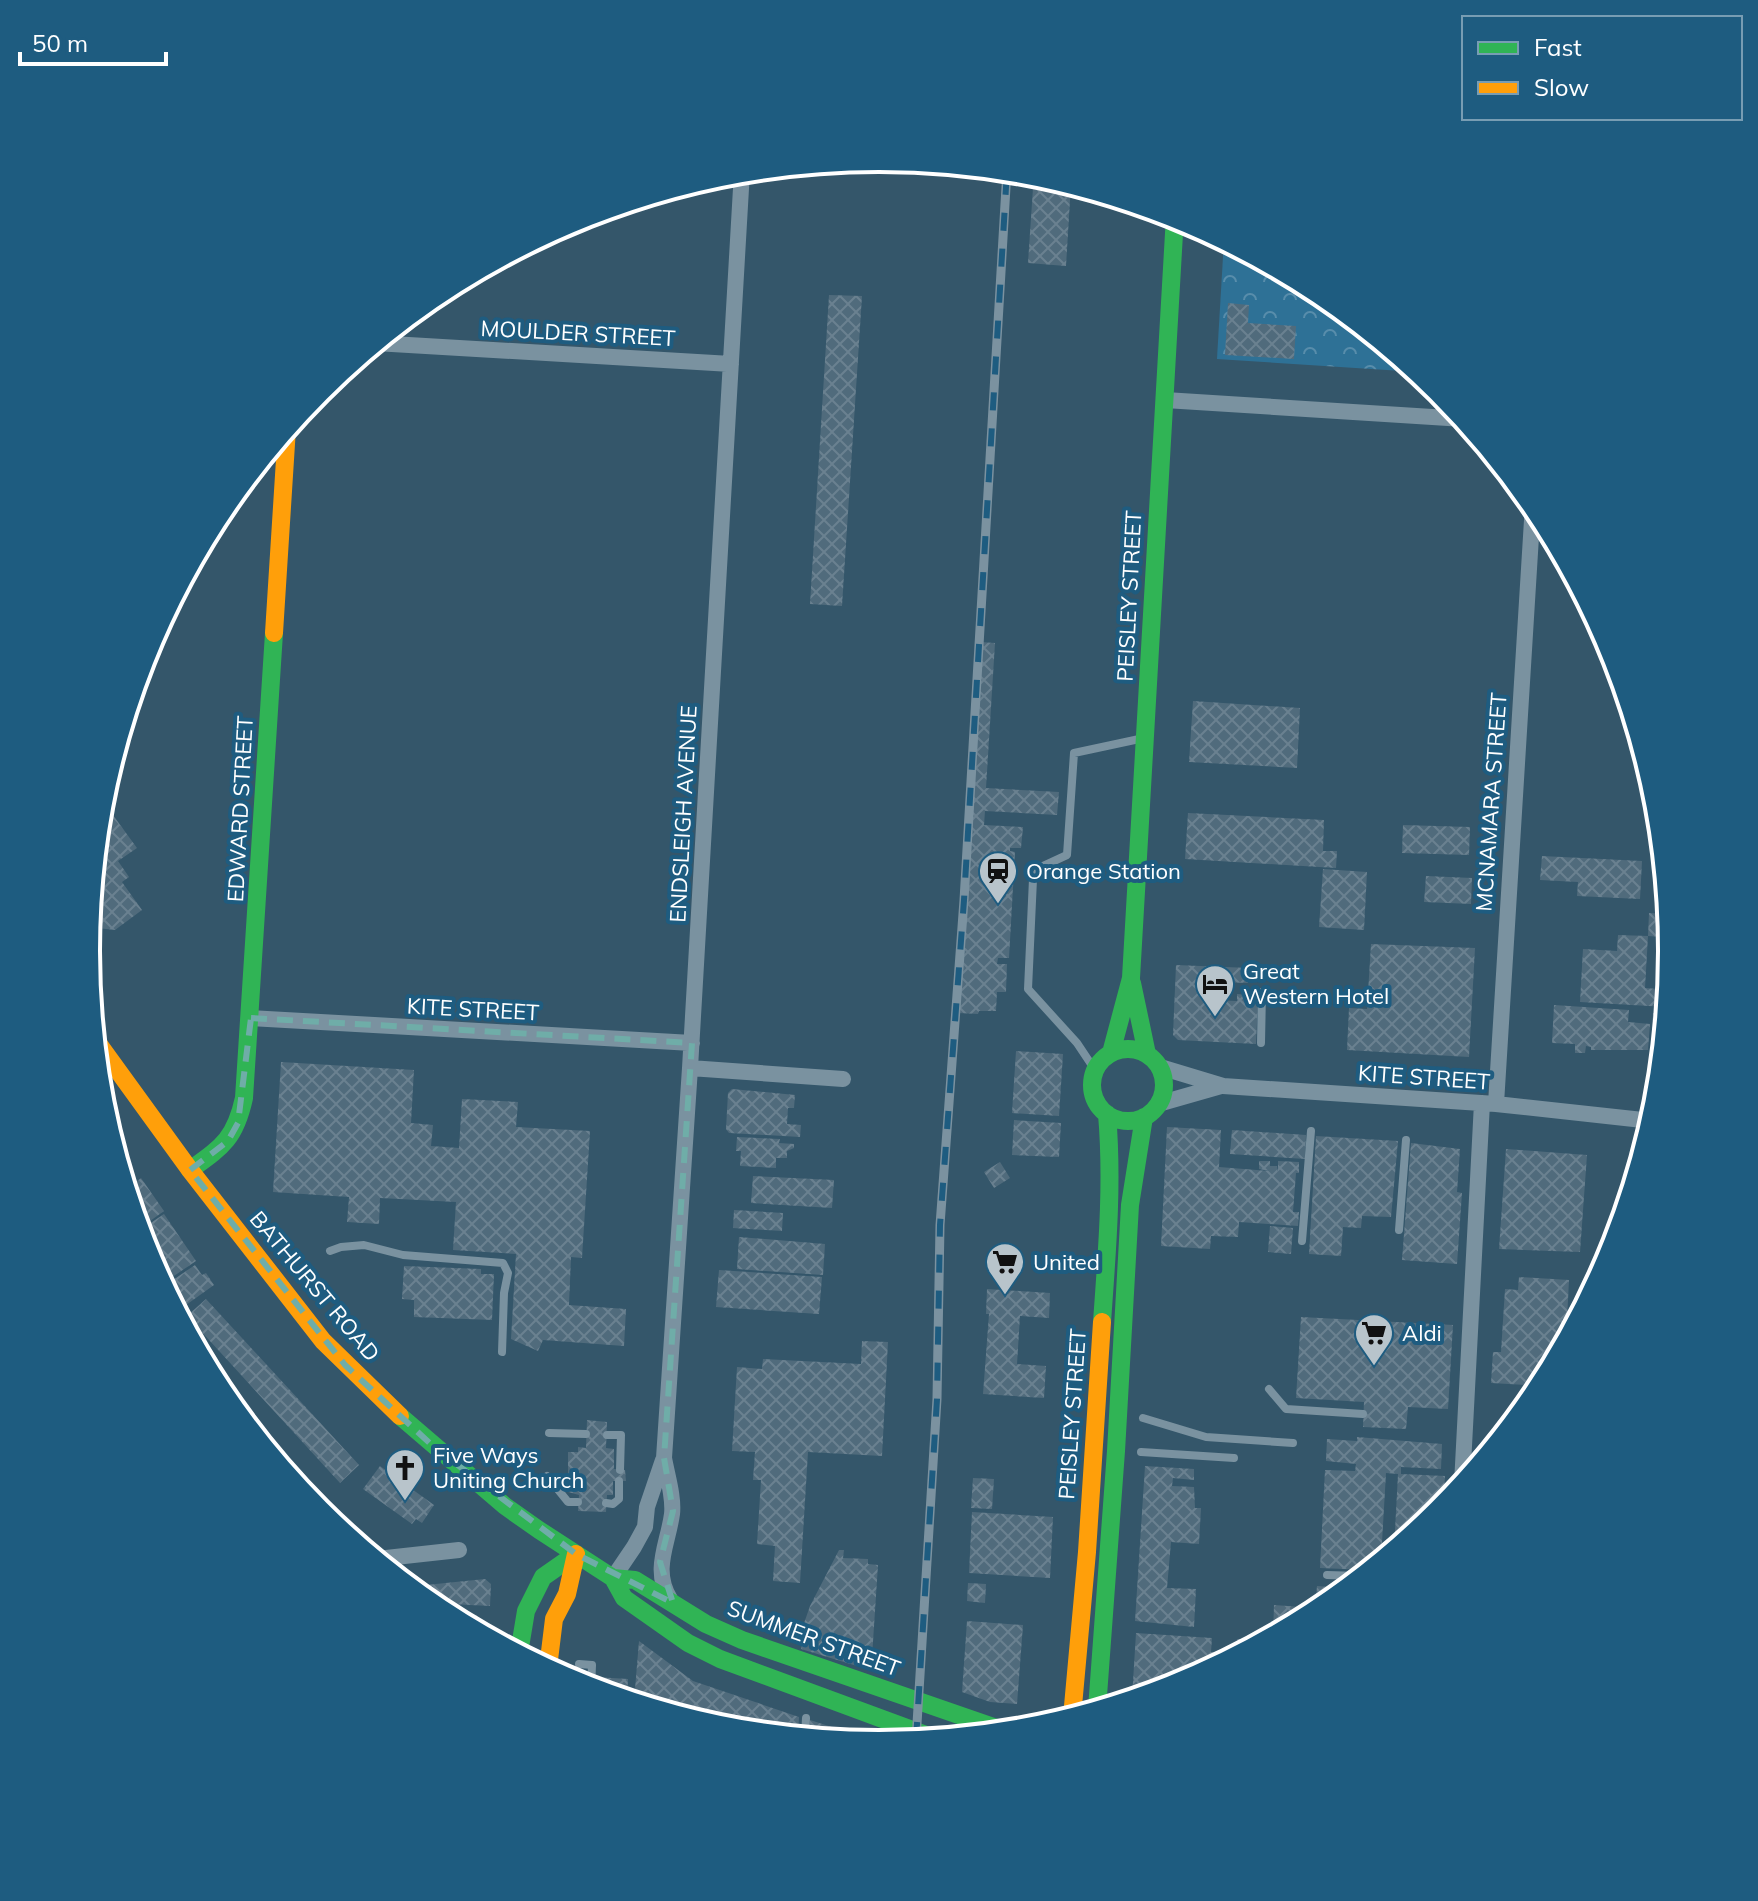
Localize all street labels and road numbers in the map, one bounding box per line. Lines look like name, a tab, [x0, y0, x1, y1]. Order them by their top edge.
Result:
street label: MOULDER STREET	[480, 314, 676, 352]
street label: PEISLEY STREET	[1111, 510, 1147, 682]
street label: MCNAMARA STREET	[1469, 692, 1513, 912]
street label: ENDSLEIGH AVENUE	[663, 705, 703, 923]
street label: EDWARD STREET	[221, 715, 259, 903]
street label: KITE STREET	[406, 992, 540, 1026]
street label: KITE STREET	[1357, 1058, 1491, 1096]
street label: BATHURST ROAD	[244, 1205, 386, 1367]
street label: PEISLEY STREET	[1052, 1328, 1092, 1500]
street label: SUMMER STREET	[724, 1594, 904, 1682]

